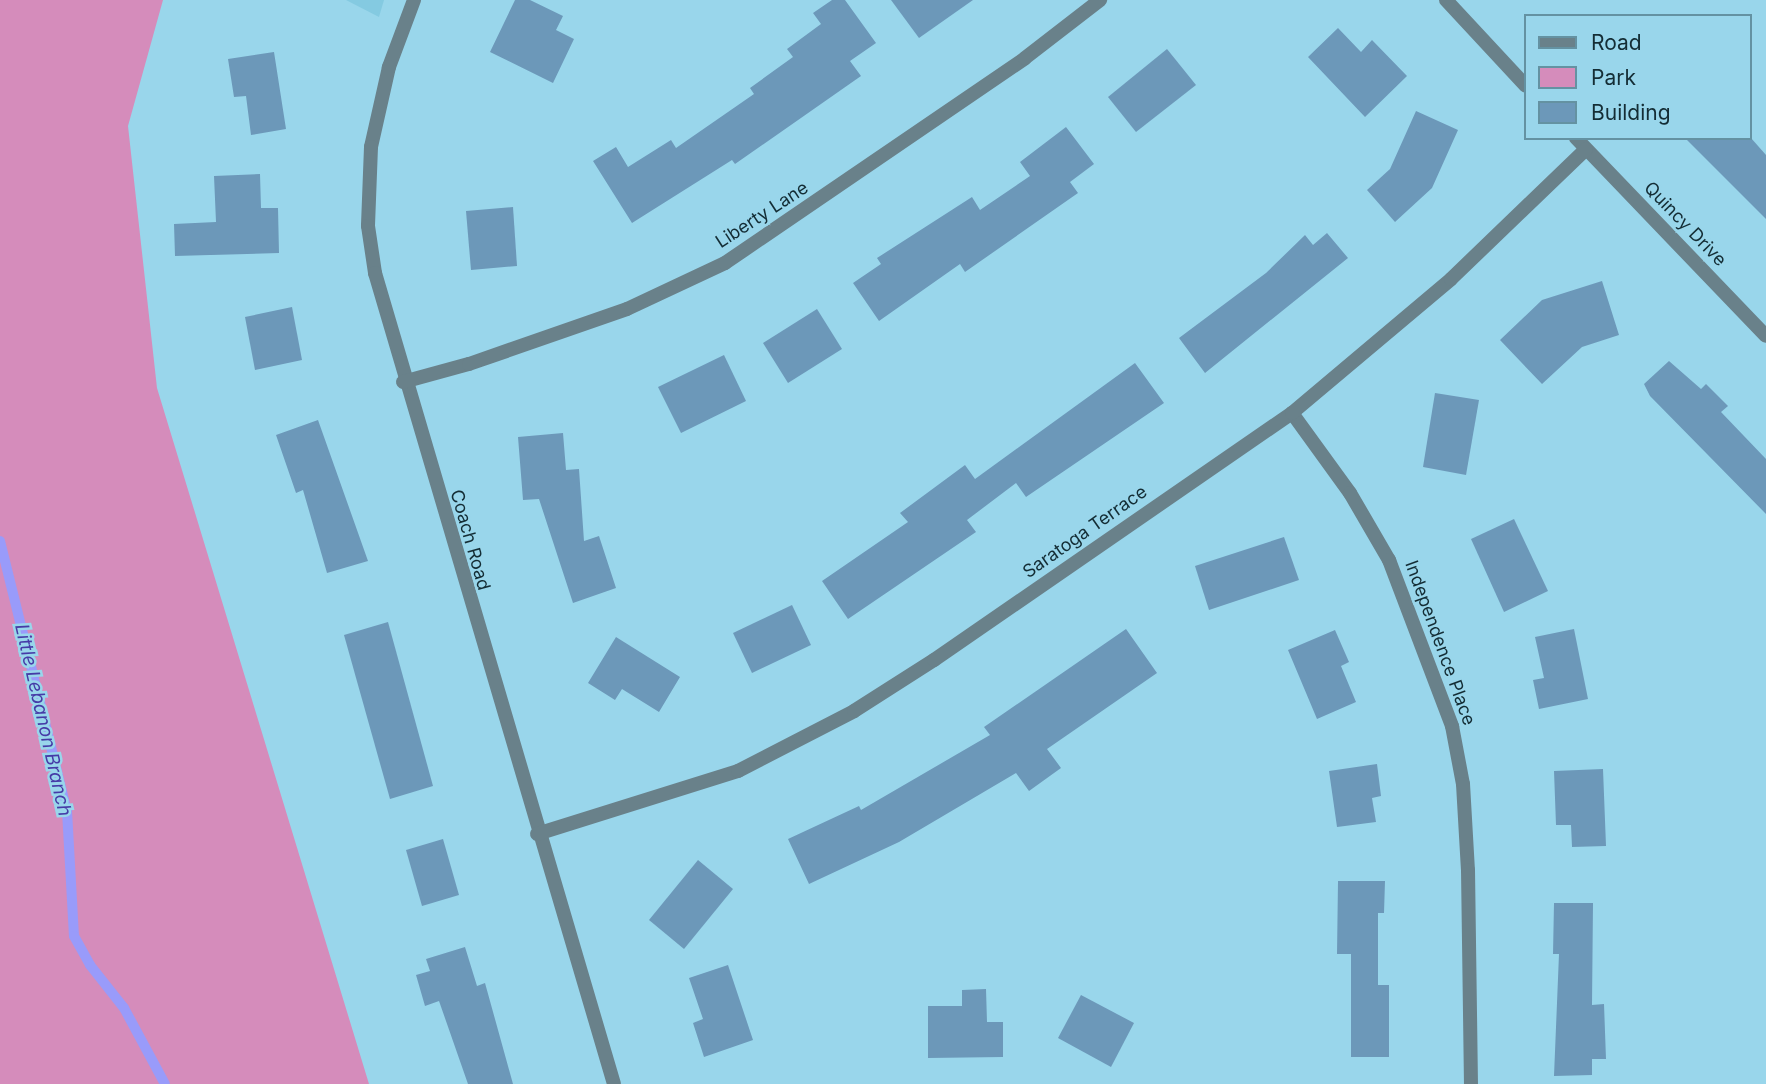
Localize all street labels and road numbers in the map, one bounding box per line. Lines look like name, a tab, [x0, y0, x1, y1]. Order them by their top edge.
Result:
street label: Liberty Lane	[712, 177, 812, 253]
street label: Quincy Drive	[1639, 177, 1731, 271]
street label: Saratoga Terrace	[1019, 481, 1151, 583]
street label: Coach Road	[445, 487, 495, 593]
street label: Independence Place	[1400, 558, 1480, 728]

